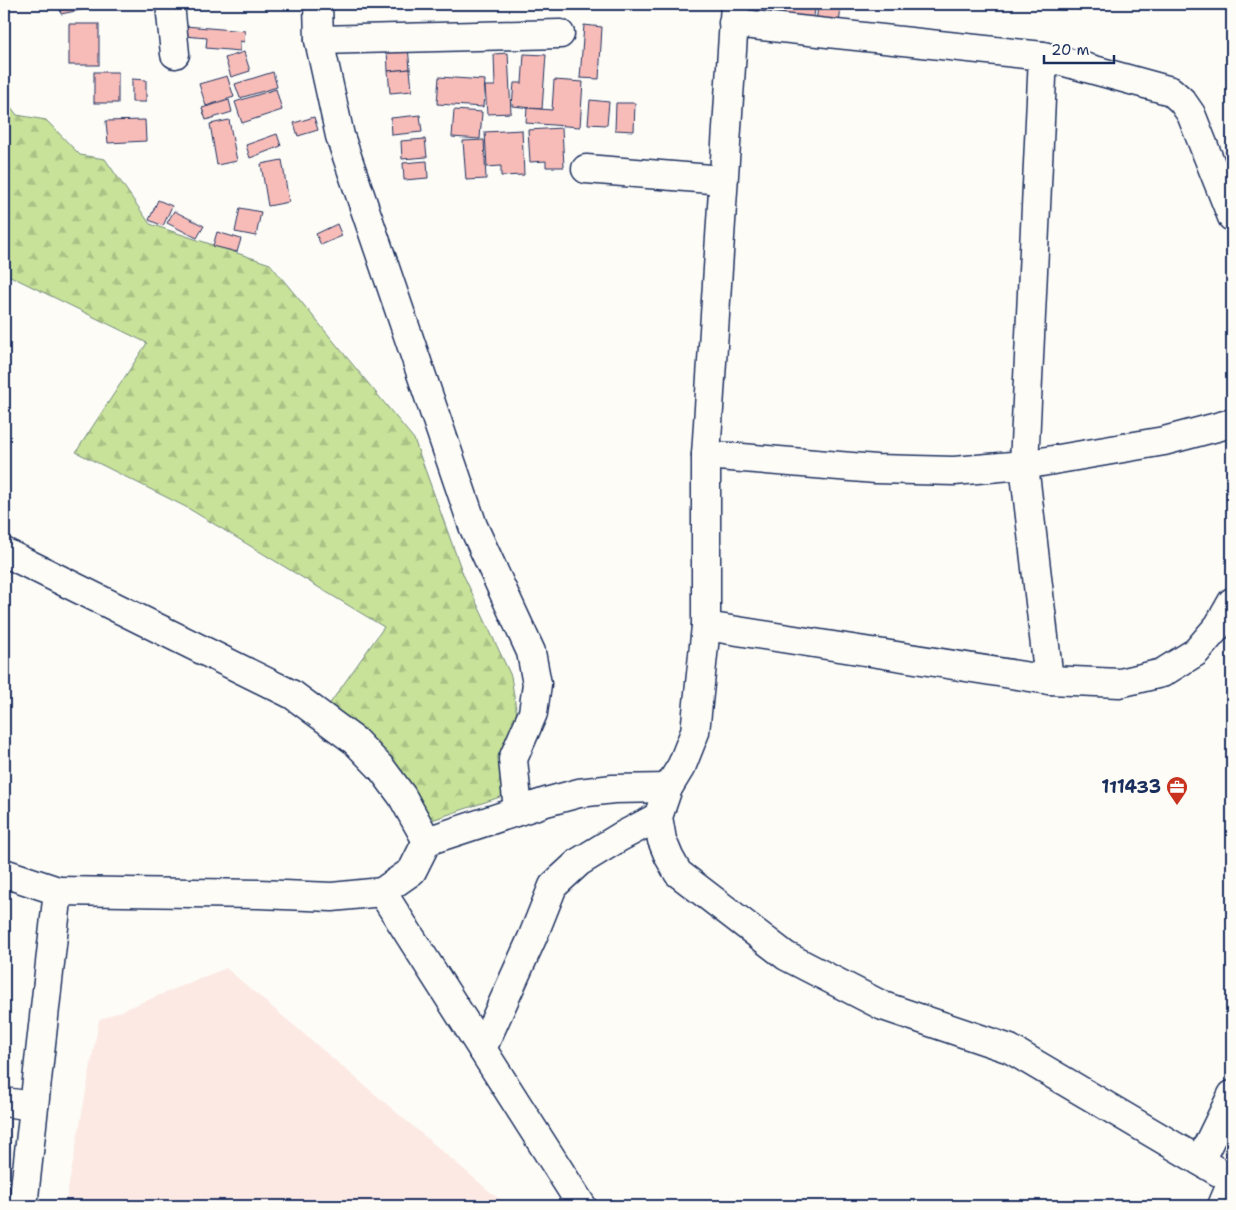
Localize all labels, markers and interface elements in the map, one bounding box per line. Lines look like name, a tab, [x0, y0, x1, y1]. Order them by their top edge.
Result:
scale bar	[1044, 32, 1114, 64]
text: 20 m	[1051, 40, 1090, 60]
place label: 111433	[1101, 775, 1161, 799]
office icon: 111433	[1165, 775, 1189, 806]

